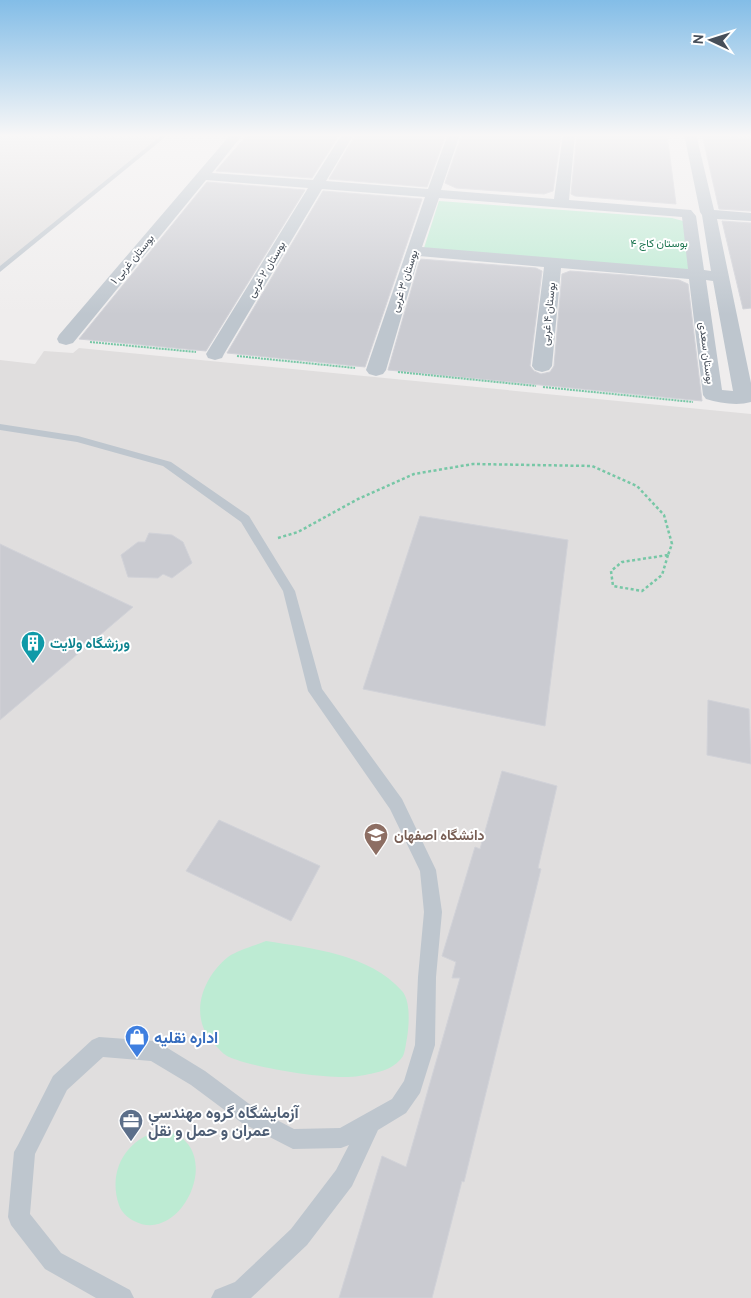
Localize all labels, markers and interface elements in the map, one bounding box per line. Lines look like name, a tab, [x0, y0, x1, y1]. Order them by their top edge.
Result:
north arrow	[686, 15, 736, 65]
text: N	[689, 34, 707, 45]
street label: بوستان غربی ۱	[107, 231, 157, 287]
park label: بوستان کاج ۴	[630, 236, 688, 251]
street label: بوستان ۲ غربی	[244, 238, 288, 300]
street label: بوستان ۳ غربی	[387, 248, 421, 314]
street label: بوستان ۴ غربی	[538, 282, 558, 346]
street label: بوستان سعدی	[696, 321, 718, 385]
building icon: ورزشگاه ولایت	[20, 630, 46, 664]
place label: ورزشگاه ولایت	[50, 634, 130, 652]
school or university icon: دانشگاه اصفهان	[363, 822, 389, 856]
place label: دانشگاه اصفهان	[394, 826, 485, 844]
shop icon: اداره نقليه	[124, 1024, 150, 1058]
place label: اداره نقليه	[154, 1028, 218, 1048]
place label: آزمايشگاه گروه مهندسي عمران و حمل و نقل	[148, 1103, 300, 1141]
office icon: آزمايشگاه گروه مهندسي عمران و حمل و نقل	[118, 1108, 144, 1142]

